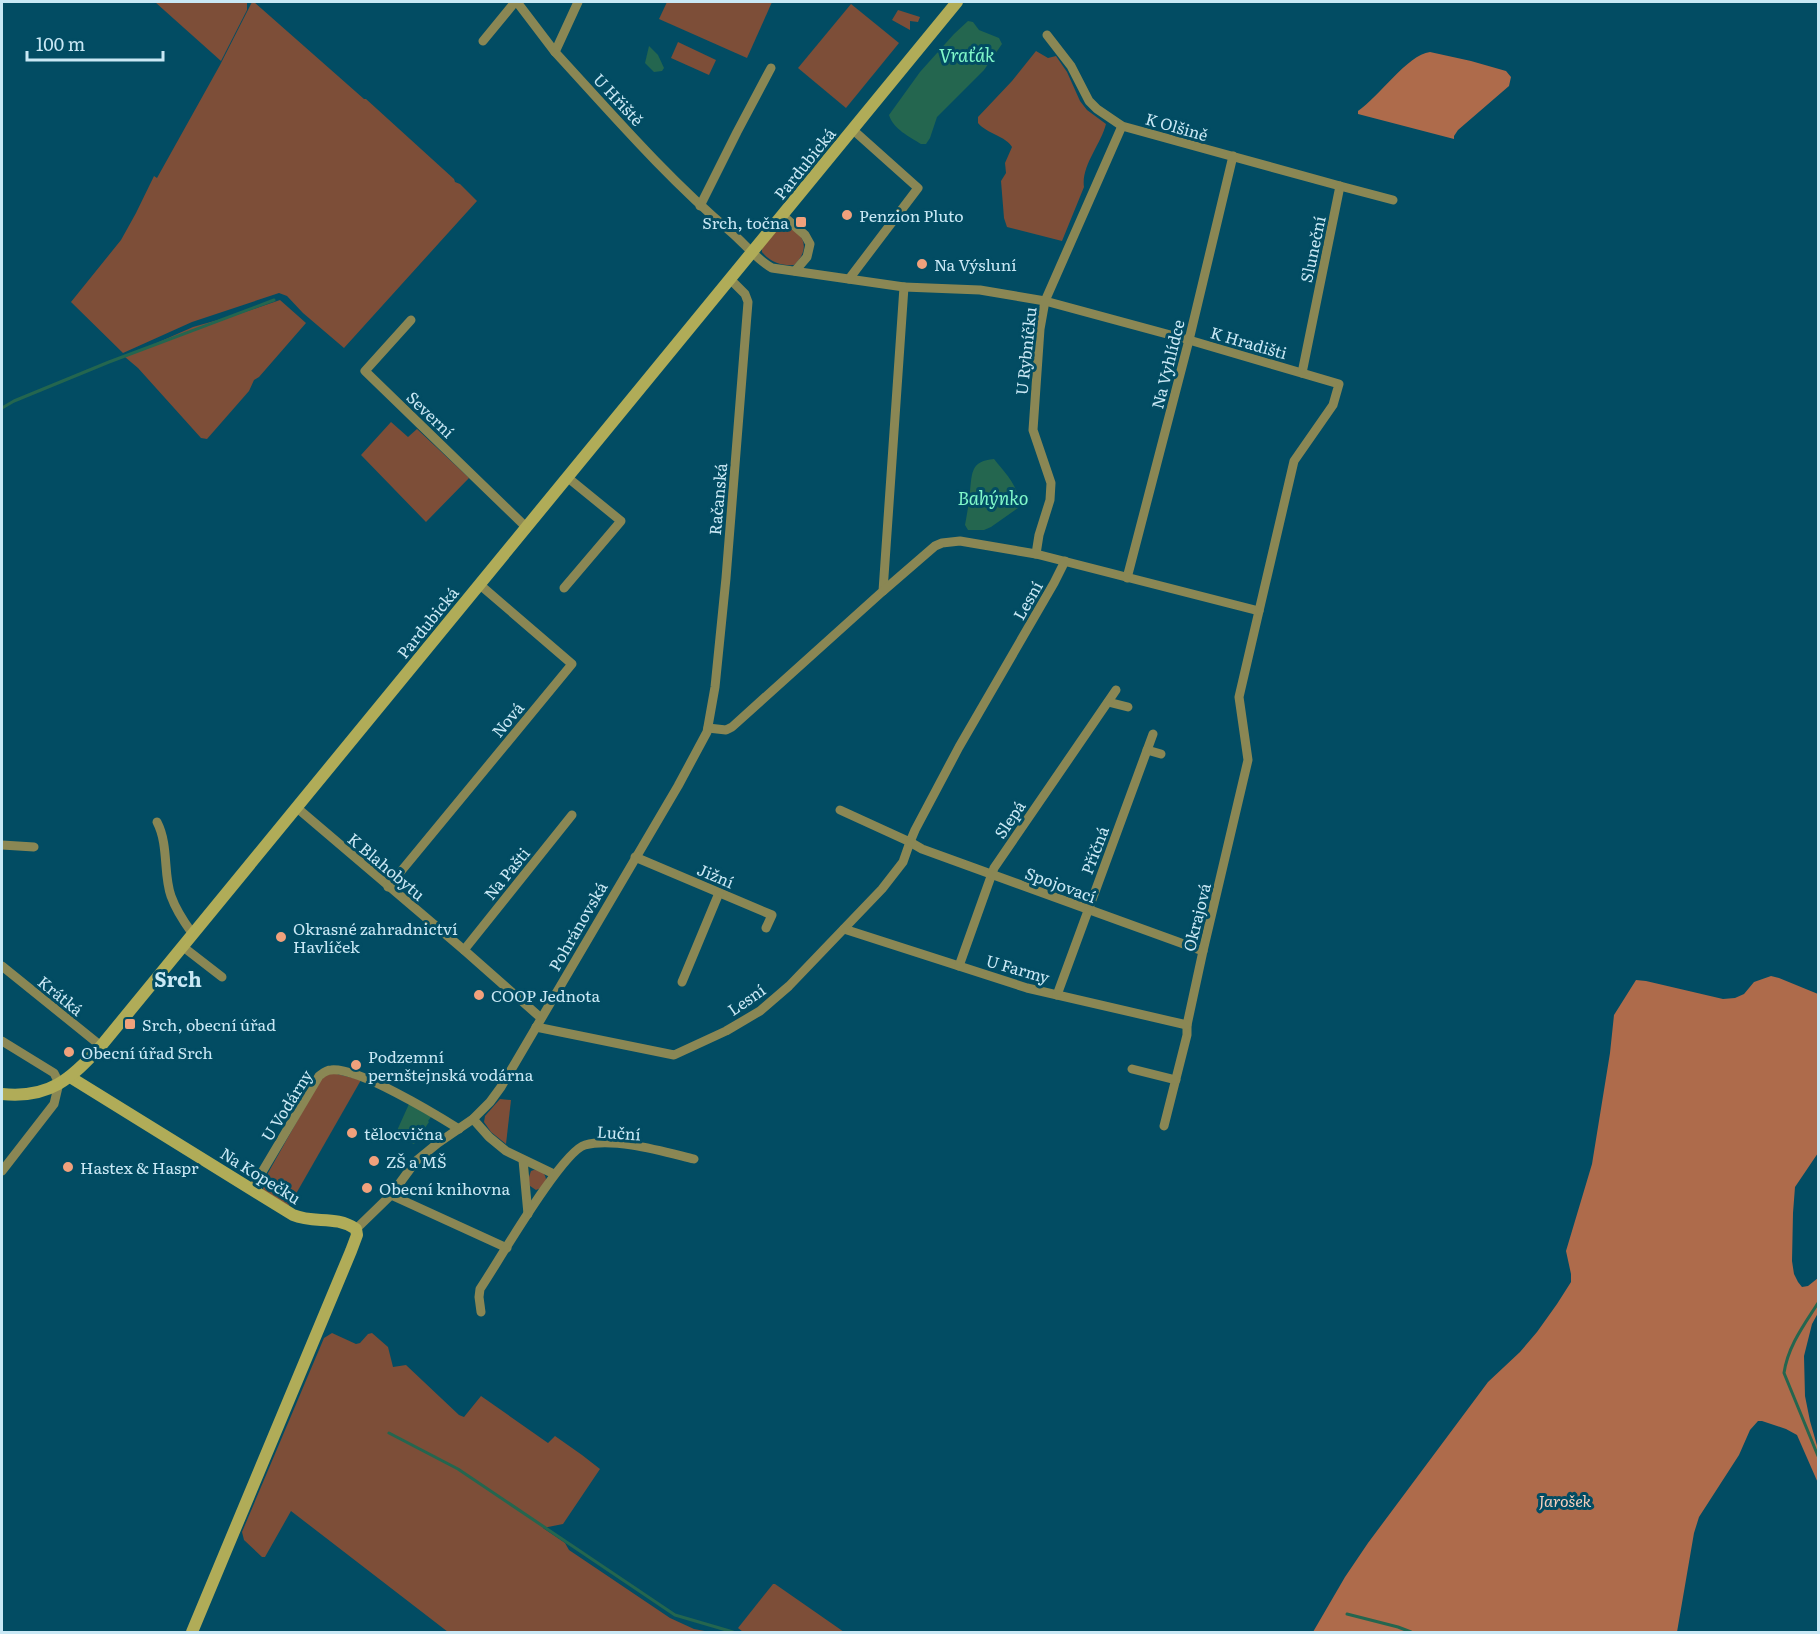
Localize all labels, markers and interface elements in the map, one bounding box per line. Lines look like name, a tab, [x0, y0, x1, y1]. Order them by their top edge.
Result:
scale bar	[27, 24, 164, 62]
text: 100 m	[36, 30, 85, 57]
water label: Vraťák	[939, 41, 995, 68]
street label: U Hřiště	[588, 67, 650, 131]
street label: K Olšině	[1143, 106, 1211, 146]
street label: Pardubická	[768, 122, 841, 204]
place label: Penzion Pluto	[859, 203, 964, 227]
marker: Penzion Pluto	[840, 208, 854, 222]
place label: Srch, točna	[702, 210, 789, 234]
street label: Sluneční	[1293, 213, 1331, 285]
marker: Srch, točna	[794, 215, 808, 229]
place label: Na Výsluní	[934, 252, 1017, 276]
marker: Na Výsluní	[915, 257, 929, 271]
street label: U Rybníčku	[1008, 306, 1042, 396]
street label: Na Vyhlídce	[1144, 317, 1190, 411]
street label: K Hradišti	[1208, 320, 1290, 364]
street label: Severní	[402, 385, 460, 443]
street label: Račanská	[702, 462, 732, 536]
water label: Bahýnko	[958, 484, 1028, 511]
street label: Lesní	[1006, 576, 1048, 624]
street label: Pardubická	[391, 581, 464, 663]
street label: Nová	[485, 696, 529, 742]
street label: Slepá	[987, 795, 1031, 843]
street label: Příčná	[1074, 822, 1114, 878]
street label: K Blahobytu	[343, 826, 431, 906]
street label: Na Pašti	[477, 842, 535, 904]
street label: Jižní	[694, 857, 738, 893]
street label: Spojovací	[1022, 860, 1100, 908]
street label: Pohránovská	[542, 877, 612, 975]
street label: Okrajová	[1176, 880, 1216, 954]
place label: Okrasné zahradnictví Havlíček	[293, 916, 458, 958]
marker: Okrasné zahradnictví Havlíček	[274, 930, 288, 944]
street label: U Farmy	[983, 947, 1053, 989]
district label: Srch	[154, 963, 202, 993]
street label: Krátká	[33, 969, 89, 1021]
street label: Lesní	[722, 977, 770, 1021]
place label: COOP Jednota	[491, 983, 600, 1007]
marker: COOP Jednota	[472, 988, 486, 1002]
place label: Srch, obecní úřad	[142, 1012, 276, 1036]
marker: Srch, obecní úřad	[123, 1017, 137, 1031]
place label: Obecní úřad Srch	[81, 1040, 213, 1064]
place label: Podzemní pernštejnská vodárna	[368, 1044, 534, 1086]
marker: Obecní úřad Srch	[62, 1045, 76, 1059]
marker: Podzemní pernštejnská vodárna	[349, 1058, 363, 1072]
street label: U Vodárny	[254, 1064, 318, 1145]
street label: Luční	[596, 1118, 642, 1146]
place label: tělocvična	[364, 1121, 443, 1145]
marker: tělocvična	[345, 1126, 359, 1140]
street label: Na Kopečku	[216, 1141, 306, 1209]
place label: ZŠ a MŠ	[386, 1149, 447, 1173]
marker: ZŠ a MŠ	[367, 1154, 381, 1168]
place label: Hastex & Haspr	[80, 1155, 199, 1179]
marker: Hastex & Haspr	[61, 1160, 75, 1174]
place label: Obecní knihovna	[379, 1176, 511, 1200]
marker: Obecní knihovna	[360, 1181, 374, 1195]
park label: Jarošek	[1539, 1488, 1592, 1512]

